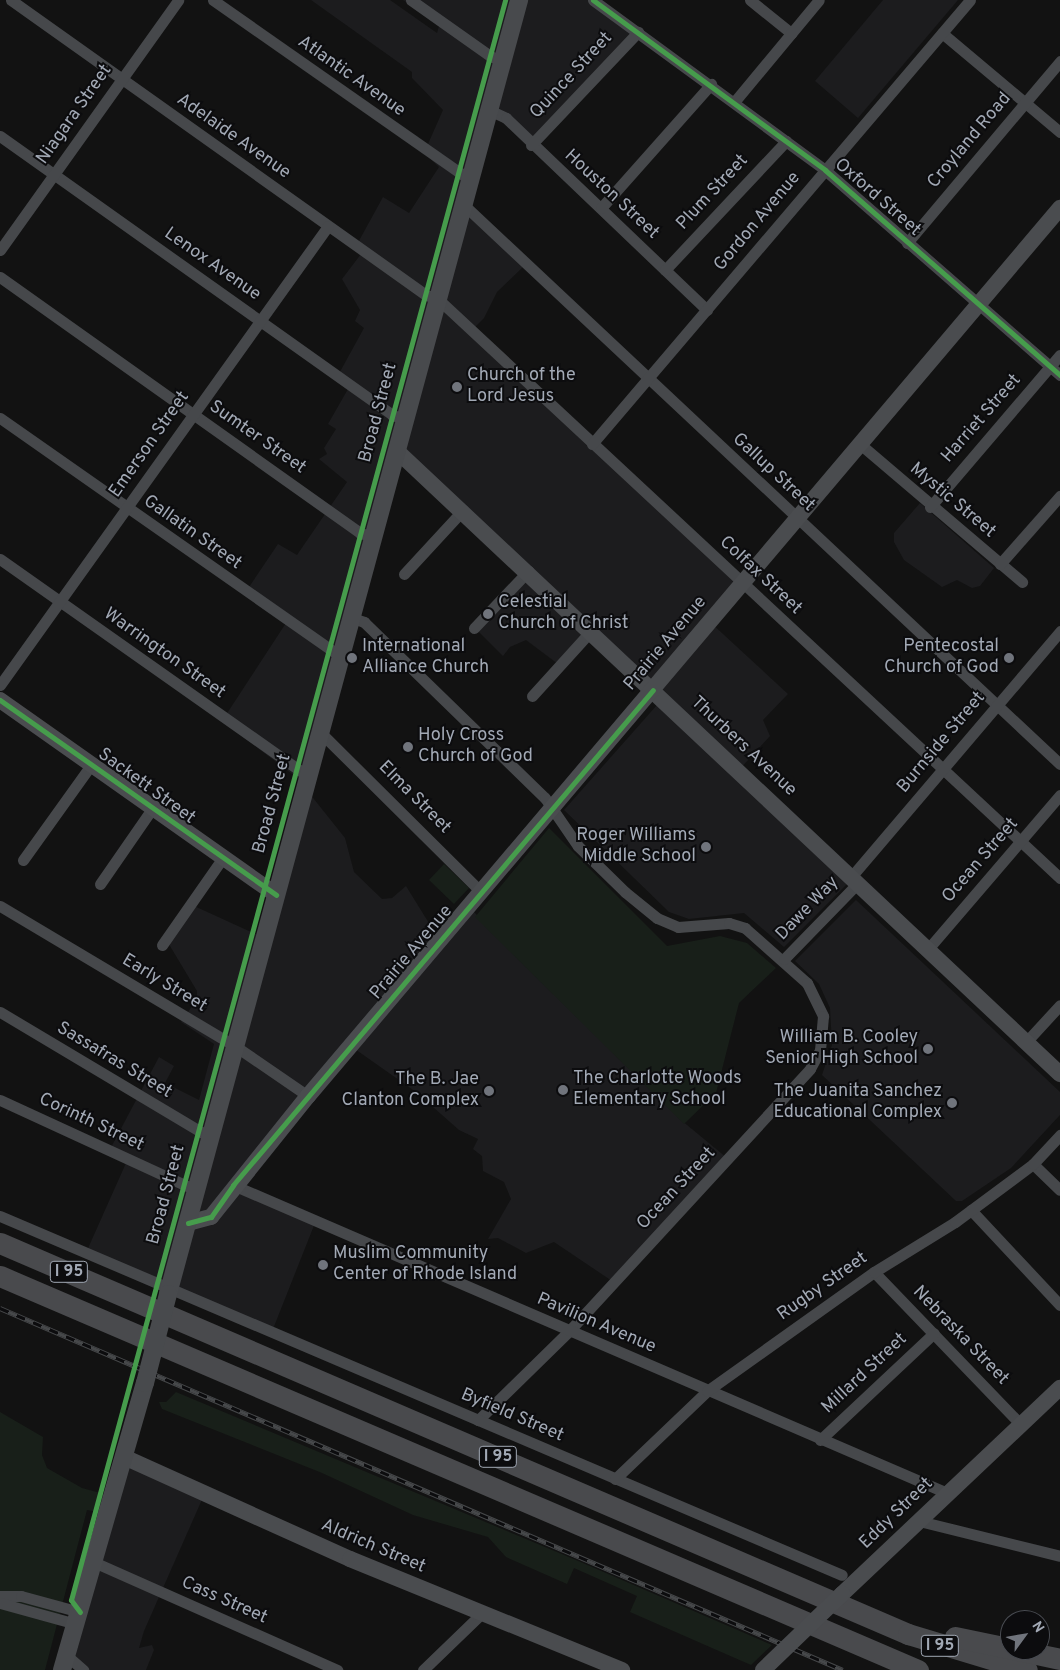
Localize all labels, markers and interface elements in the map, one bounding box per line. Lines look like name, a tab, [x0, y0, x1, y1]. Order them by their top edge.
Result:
street label: Quince Street	[526, 28, 618, 124]
street label: Atlantic Avenue	[293, 32, 409, 122]
street label: Niagara Street	[33, 61, 117, 169]
street label: Adelaide Avenue	[172, 89, 294, 185]
street label: Croyland Road	[924, 89, 1016, 193]
street label: Houston Street	[559, 146, 663, 244]
street label: Plum Street	[673, 151, 753, 235]
street label: Oxford Street	[829, 155, 925, 241]
street label: Gordon Avenue	[710, 168, 806, 276]
street label: Lenox Avenue	[159, 224, 265, 306]
street label: Broad Street	[355, 361, 403, 465]
place label: Church of the Lord Jesus	[467, 366, 576, 408]
street label: Harriet Street	[938, 370, 1026, 468]
marker: Church of the Lord Jesus	[451, 381, 463, 393]
street label: Emerson Street	[105, 388, 195, 502]
street label: Sumter Street	[204, 397, 310, 479]
street label: Gallup Street	[727, 429, 819, 517]
street label: Mystic Street	[905, 459, 999, 543]
street label: Gallatin Street	[139, 491, 245, 575]
street label: Colfax Street	[714, 532, 806, 620]
street label: Prairie Avenue	[620, 592, 712, 696]
place label: Celestial Church of Christ	[498, 593, 629, 636]
street label: Warrington Street	[99, 604, 229, 704]
marker: Celestial Church of Christ	[482, 608, 494, 620]
place label: International Alliance Church	[362, 637, 489, 680]
place label: Pentecostal Church of God	[884, 637, 999, 680]
marker: International Alliance Church	[346, 652, 358, 664]
marker: Pentecostal Church of God	[1003, 652, 1015, 664]
street label: Burnside Street	[893, 688, 991, 798]
street label: Thurbers Avenue	[685, 692, 801, 802]
place label: Holy Cross Church of God	[418, 726, 533, 769]
marker: Holy Cross Church of God	[402, 741, 414, 753]
street label: Sackett Street	[93, 744, 199, 830]
street label: Broad Street	[249, 752, 297, 856]
street label: Elma Street	[373, 757, 455, 839]
street label: Ocean Street	[938, 814, 1024, 908]
place label: Roger Williams Middle School	[576, 826, 696, 869]
marker: Roger Williams Middle School	[700, 841, 712, 853]
street label: Dawe Way	[772, 872, 844, 946]
street label: Prairie Avenue	[366, 901, 458, 1005]
street label: Early Street	[118, 950, 210, 1018]
street label: Sassafras Street	[52, 1018, 176, 1104]
place label: William B. Cooley Senior High School	[765, 1028, 918, 1070]
marker: William B. Cooley Senior High School	[922, 1043, 934, 1055]
place label: The Charlotte Woods Elementary School	[573, 1069, 742, 1112]
place label: The B. Jae Clanton Complex	[342, 1070, 479, 1112]
place label: The Juanita Sanchez Educational Complex	[773, 1082, 942, 1124]
marker: The Charlotte Woods Elementary School	[557, 1084, 569, 1096]
marker: The B. Jae Clanton Complex	[483, 1085, 495, 1097]
street label: Corinth Street	[35, 1089, 147, 1157]
marker: The Juanita Sanchez Educational Complex	[946, 1097, 958, 1109]
street label: Broad Street	[143, 1143, 191, 1247]
street label: Ocean Street	[633, 1143, 721, 1235]
place label: Muslim Community Center of Rhode Island	[333, 1244, 517, 1286]
street label: Rugby Street	[774, 1248, 872, 1326]
road number: I 95	[49, 1258, 89, 1286]
marker: Muslim Community Center of Rhode Island	[317, 1259, 329, 1271]
street label: Nebraska Street	[907, 1282, 1013, 1390]
street label: Pavilion Avenue	[533, 1289, 659, 1359]
street label: Millard Street	[818, 1329, 912, 1419]
street label: Byfield Street	[457, 1385, 567, 1447]
road number: I 95	[478, 1444, 518, 1470]
street label: Eddy Street	[856, 1474, 938, 1554]
street label: Aldrich Street	[317, 1515, 429, 1579]
street label: Cass Street	[178, 1572, 270, 1630]
north arrow	[1000, 1610, 1050, 1660]
text: N	[1027, 1619, 1047, 1636]
road number: I 95	[920, 1632, 960, 1660]

